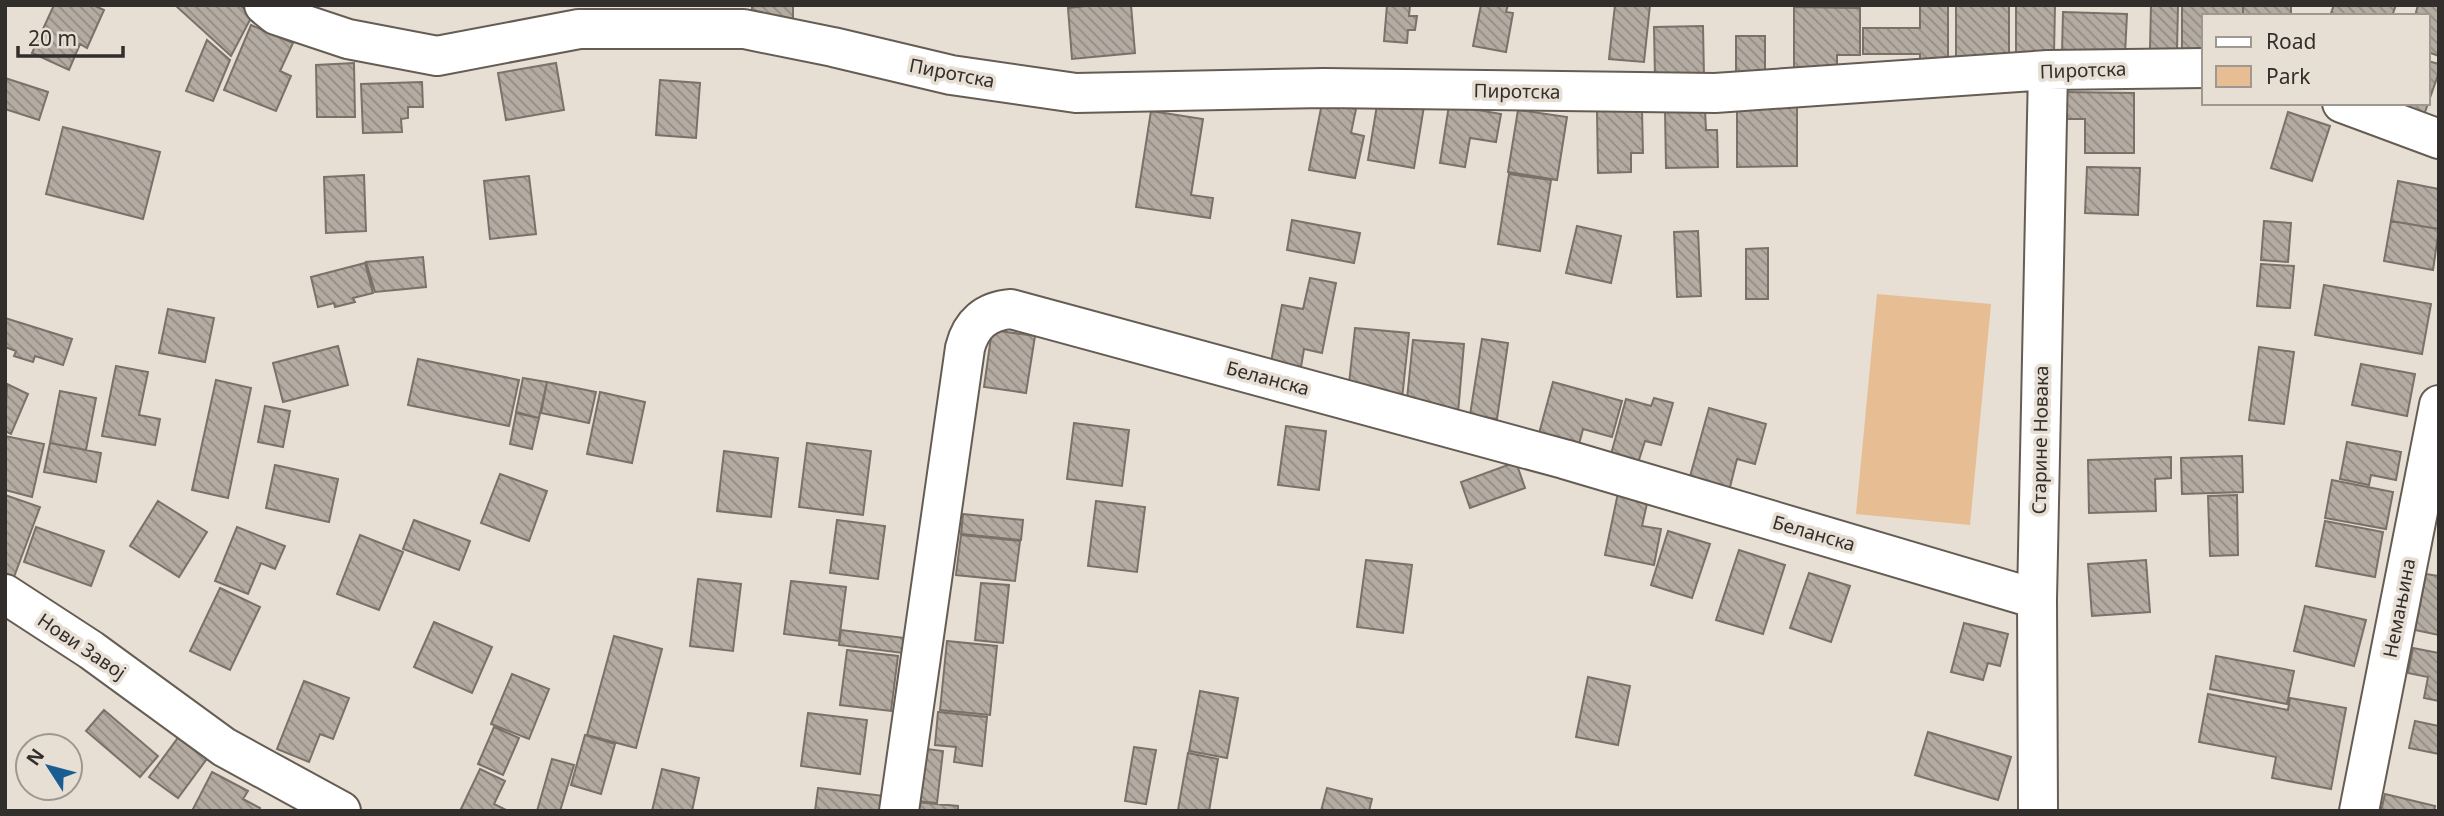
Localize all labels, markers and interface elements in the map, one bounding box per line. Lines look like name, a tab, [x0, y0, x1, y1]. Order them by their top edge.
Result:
scale bar	[18, 14, 122, 58]
legend	[2202, 14, 2430, 105]
text: 20 m	[28, 24, 77, 52]
text: Road	[2266, 27, 2316, 55]
street label: Пиротска	[907, 52, 997, 94]
street label: Пиротска	[2039, 55, 2127, 85]
text: Park	[2266, 62, 2311, 90]
street label: Пиротска	[1473, 77, 1561, 105]
street label: Беланска	[1224, 354, 1312, 402]
street label: Старине Новака	[2026, 365, 2054, 515]
street label: Беланска	[1769, 509, 1859, 557]
street label: Немањина	[2377, 556, 2421, 660]
street label: Нови Завој	[33, 607, 131, 685]
north arrow	[14, 732, 84, 802]
text: N	[20, 743, 50, 771]

